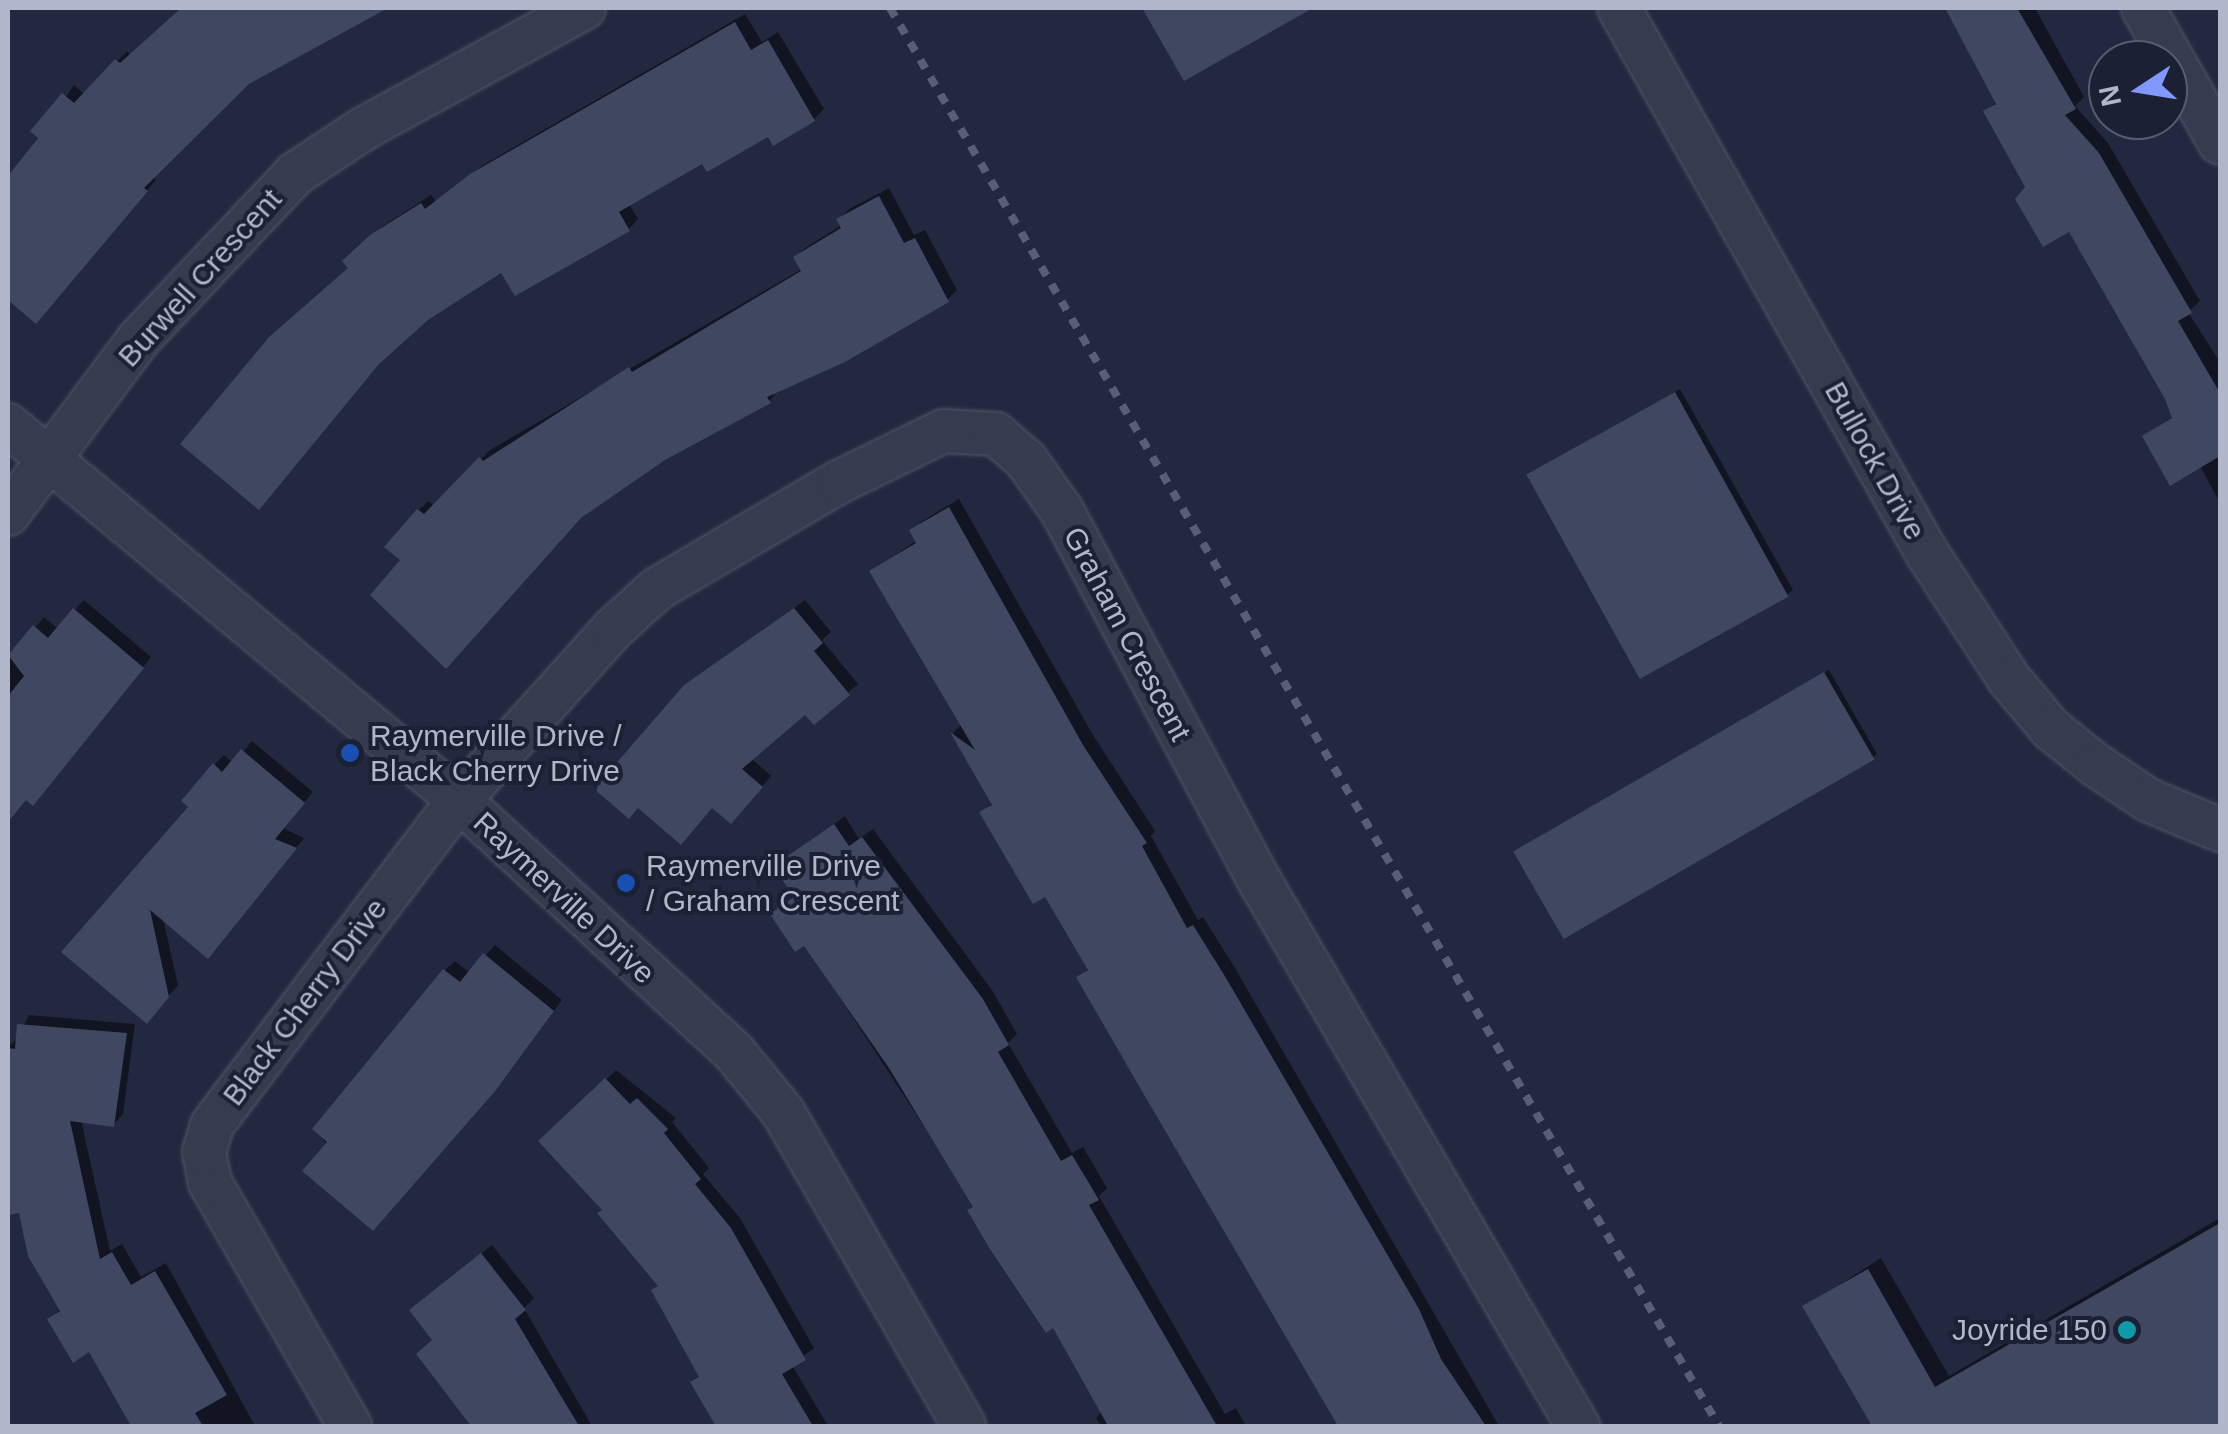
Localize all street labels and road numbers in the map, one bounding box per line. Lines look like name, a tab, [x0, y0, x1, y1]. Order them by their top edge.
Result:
street label: Burwell Crescent	[111, 182, 289, 374]
street label: Bullock Drive	[1817, 376, 1933, 546]
street label: Graham Crescent	[1056, 521, 1198, 747]
street label: Raymerville Drive	[466, 805, 662, 991]
street label: Black Cherry Drive	[215, 891, 395, 1113]

